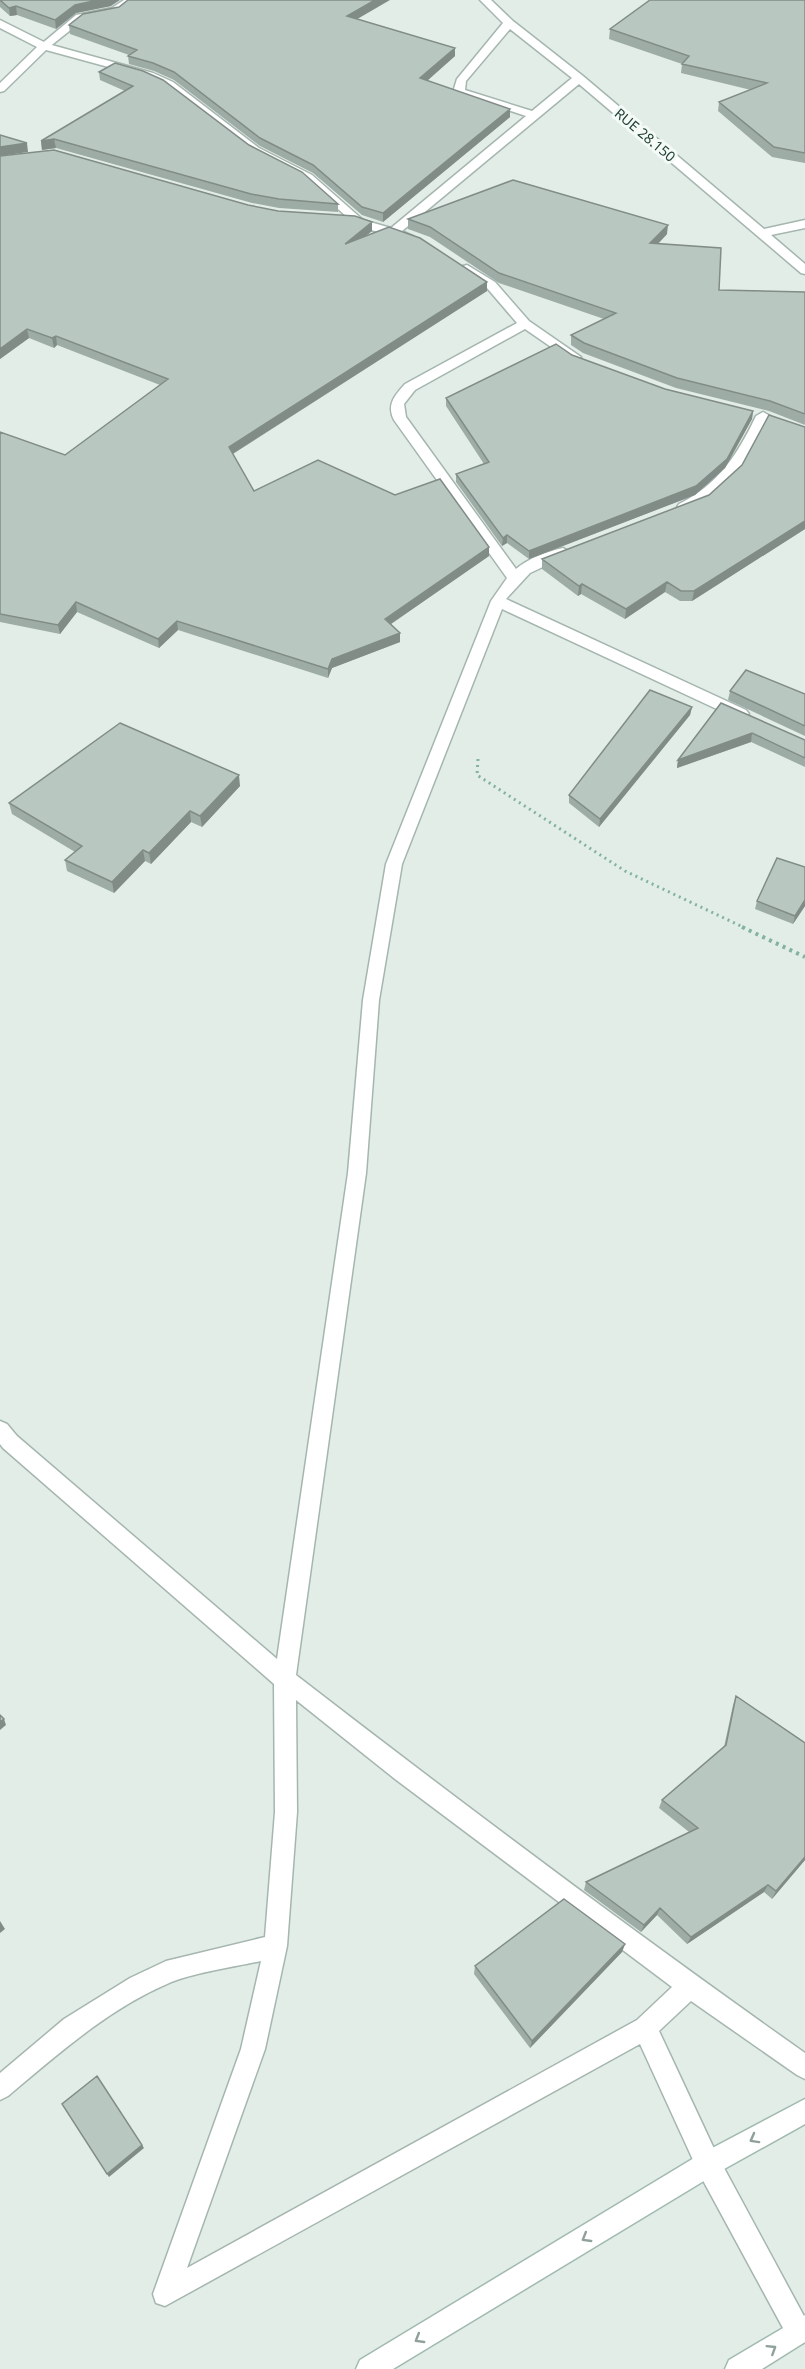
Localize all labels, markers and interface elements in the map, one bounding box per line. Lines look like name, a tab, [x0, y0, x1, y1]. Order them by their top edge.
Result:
street label: RUE 28.150	[611, 104, 680, 166]
one-way arrow	[750, 2132, 760, 2143]
one-way arrow	[582, 2231, 592, 2243]
one-way arrow	[415, 2332, 425, 2344]
one-way arrow	[766, 2344, 776, 2356]

